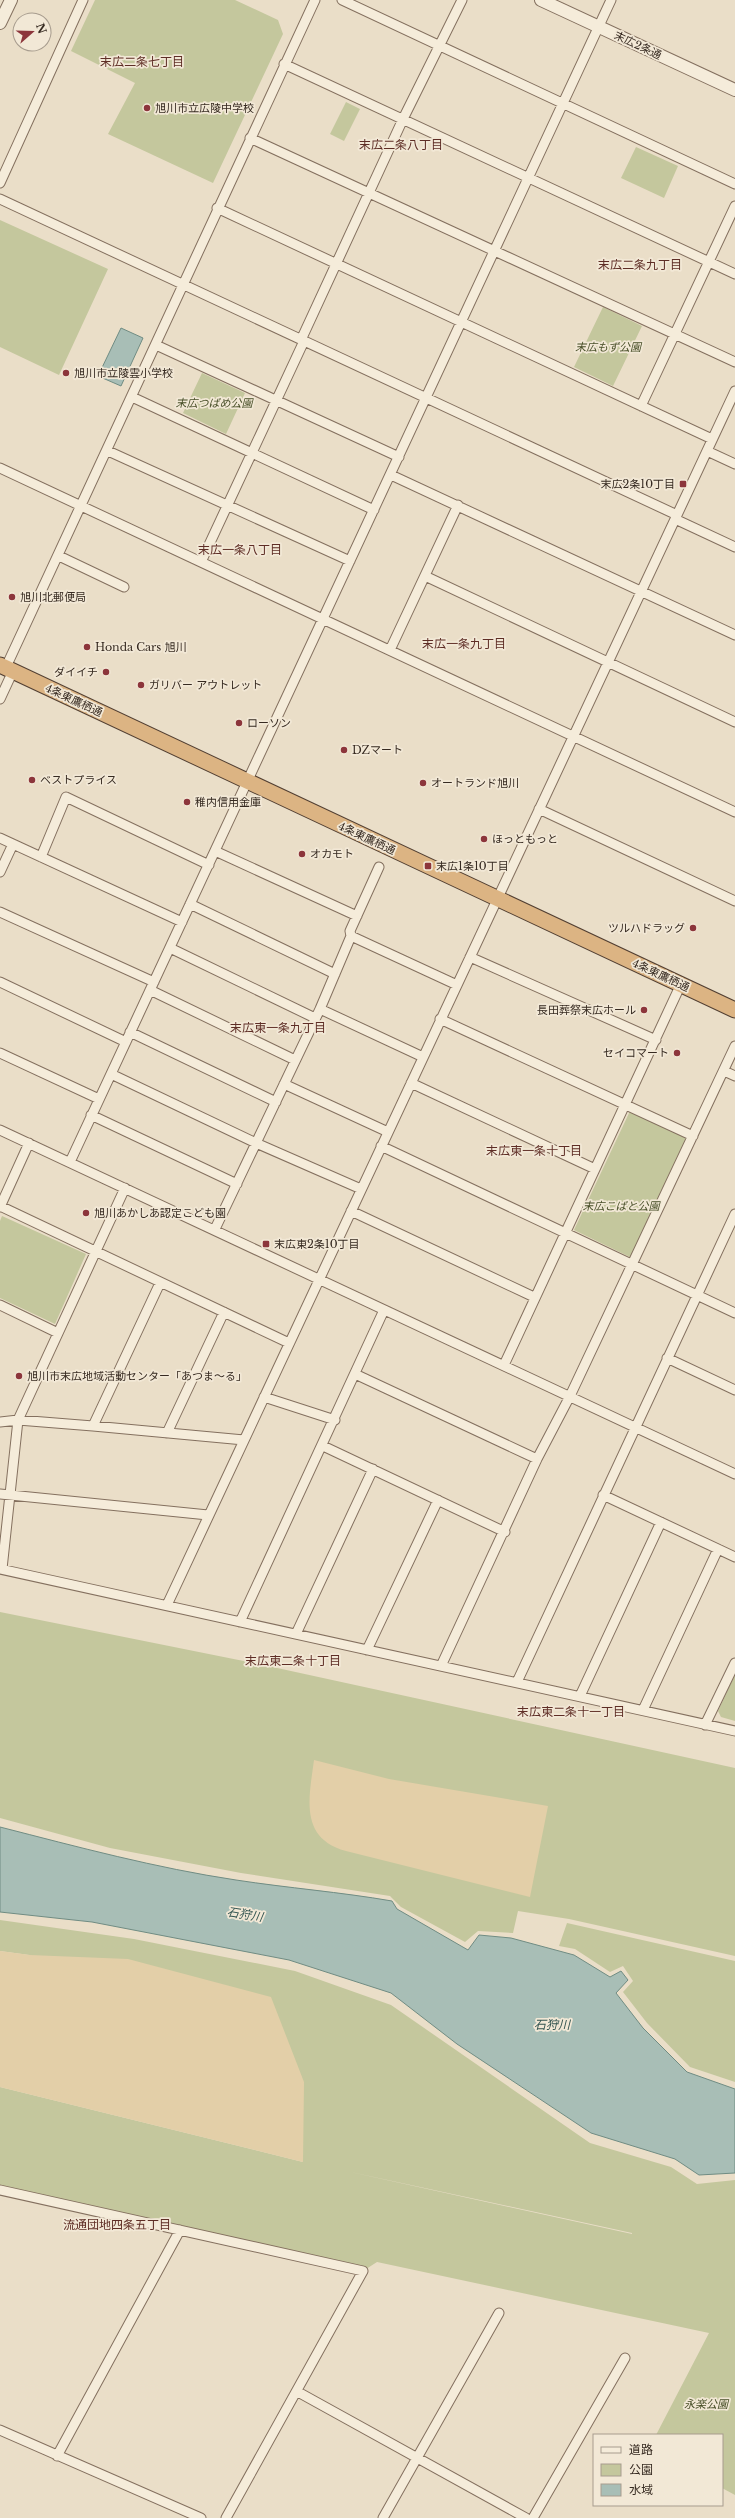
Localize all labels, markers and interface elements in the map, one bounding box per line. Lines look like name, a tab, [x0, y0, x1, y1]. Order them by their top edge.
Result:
north arrow	[12, 12, 52, 52]
text: N	[33, 21, 50, 36]
street label: 末広2条通	[612, 28, 664, 62]
district label: 末広二条七丁目	[100, 54, 184, 69]
place label: 旭川市立広陵中学校	[155, 101, 254, 115]
marker: 旭川市立広陵中学校	[142, 103, 152, 113]
district label: 末広二条八丁目	[359, 137, 443, 152]
district label: 末広二条九丁目	[598, 257, 682, 272]
park label: 末広もず公園	[575, 340, 643, 354]
place label: 旭川市立陵雲小学校	[74, 366, 173, 380]
marker: 旭川市立陵雲小学校	[61, 368, 71, 378]
park label: 末広つばめ公園	[176, 396, 254, 410]
place label: 末広2条10丁目	[600, 477, 675, 491]
marker: 末広2条10丁目	[678, 479, 688, 489]
district label: 末広一条八丁目	[198, 542, 282, 557]
place label: 旭川北郵便局	[20, 590, 86, 604]
marker: 旭川北郵便局	[7, 592, 17, 602]
district label: 末広一条九丁目	[422, 636, 506, 651]
place label: Honda Cars 旭川	[95, 640, 187, 654]
marker: Honda Cars 旭川	[82, 642, 92, 652]
place label: ダイイチ	[54, 665, 98, 679]
marker: ダイイチ	[101, 667, 111, 677]
place label: ガリバー アウトレット	[149, 678, 262, 692]
marker: ガリバー アウトレット	[136, 680, 146, 690]
street label: 4条東鷹栖通	[43, 681, 105, 719]
place label: ローソン	[247, 716, 291, 730]
marker: ローソン	[234, 718, 244, 728]
place label: DZマート	[352, 743, 403, 757]
marker: DZマート	[339, 745, 349, 755]
place label: ベストプライス	[40, 773, 117, 787]
marker: ベストプライス	[27, 775, 37, 785]
place label: オートランド旭川	[431, 776, 519, 790]
marker: オートランド旭川	[418, 778, 428, 788]
place label: 稚内信用金庫	[195, 795, 261, 809]
marker: 稚内信用金庫	[182, 797, 192, 807]
street label: 4条東鷹栖通	[336, 819, 398, 857]
place label: ほっともっと	[492, 832, 558, 846]
marker: ほっともっと	[479, 834, 489, 844]
place label: オカモト	[310, 847, 354, 861]
marker: オカモト	[297, 849, 307, 859]
place label: 末広1条10丁目	[436, 859, 509, 873]
marker: 末広1条10丁目	[423, 861, 433, 871]
place label: ツルハドラッグ	[608, 921, 685, 935]
marker: ツルハドラッグ	[688, 923, 698, 933]
street label: 4条東鷹栖通	[630, 956, 692, 994]
place label: 長田葬祭末広ホール	[537, 1003, 636, 1017]
marker: 長田葬祭末広ホール	[639, 1005, 649, 1015]
district label: 末広東一条九丁目	[230, 1020, 326, 1035]
place label: セイコマート	[603, 1046, 669, 1060]
marker: セイコマート	[672, 1048, 682, 1058]
district label: 末広東一条十丁目	[486, 1143, 582, 1158]
park label: 末広こばと公園	[583, 1199, 661, 1213]
place label: 旭川あかしあ認定こども園	[94, 1206, 226, 1220]
marker: 旭川あかしあ認定こども園	[81, 1208, 91, 1218]
place label: 末広東2条10丁目	[274, 1237, 360, 1251]
marker: 末広東2条10丁目	[261, 1239, 271, 1249]
place label: 旭川市末広地域活動センター「あつま〜る」	[27, 1369, 247, 1383]
marker: 旭川市末広地域活動センター「あつま〜る」	[14, 1371, 24, 1381]
district label: 末広東二条十丁目	[245, 1653, 341, 1668]
district label: 末広東二条十一丁目	[517, 1704, 625, 1719]
water label: 石狩川	[226, 1904, 266, 1925]
water label: 石狩川	[534, 2017, 572, 2032]
district label: 流通団地四条五丁目	[63, 2217, 171, 2232]
park label: 永楽公園	[684, 2397, 730, 2411]
legend	[593, 2434, 723, 2506]
text: 道路	[629, 2442, 653, 2457]
text: 公園	[629, 2462, 653, 2477]
text: 水域	[629, 2482, 653, 2497]

